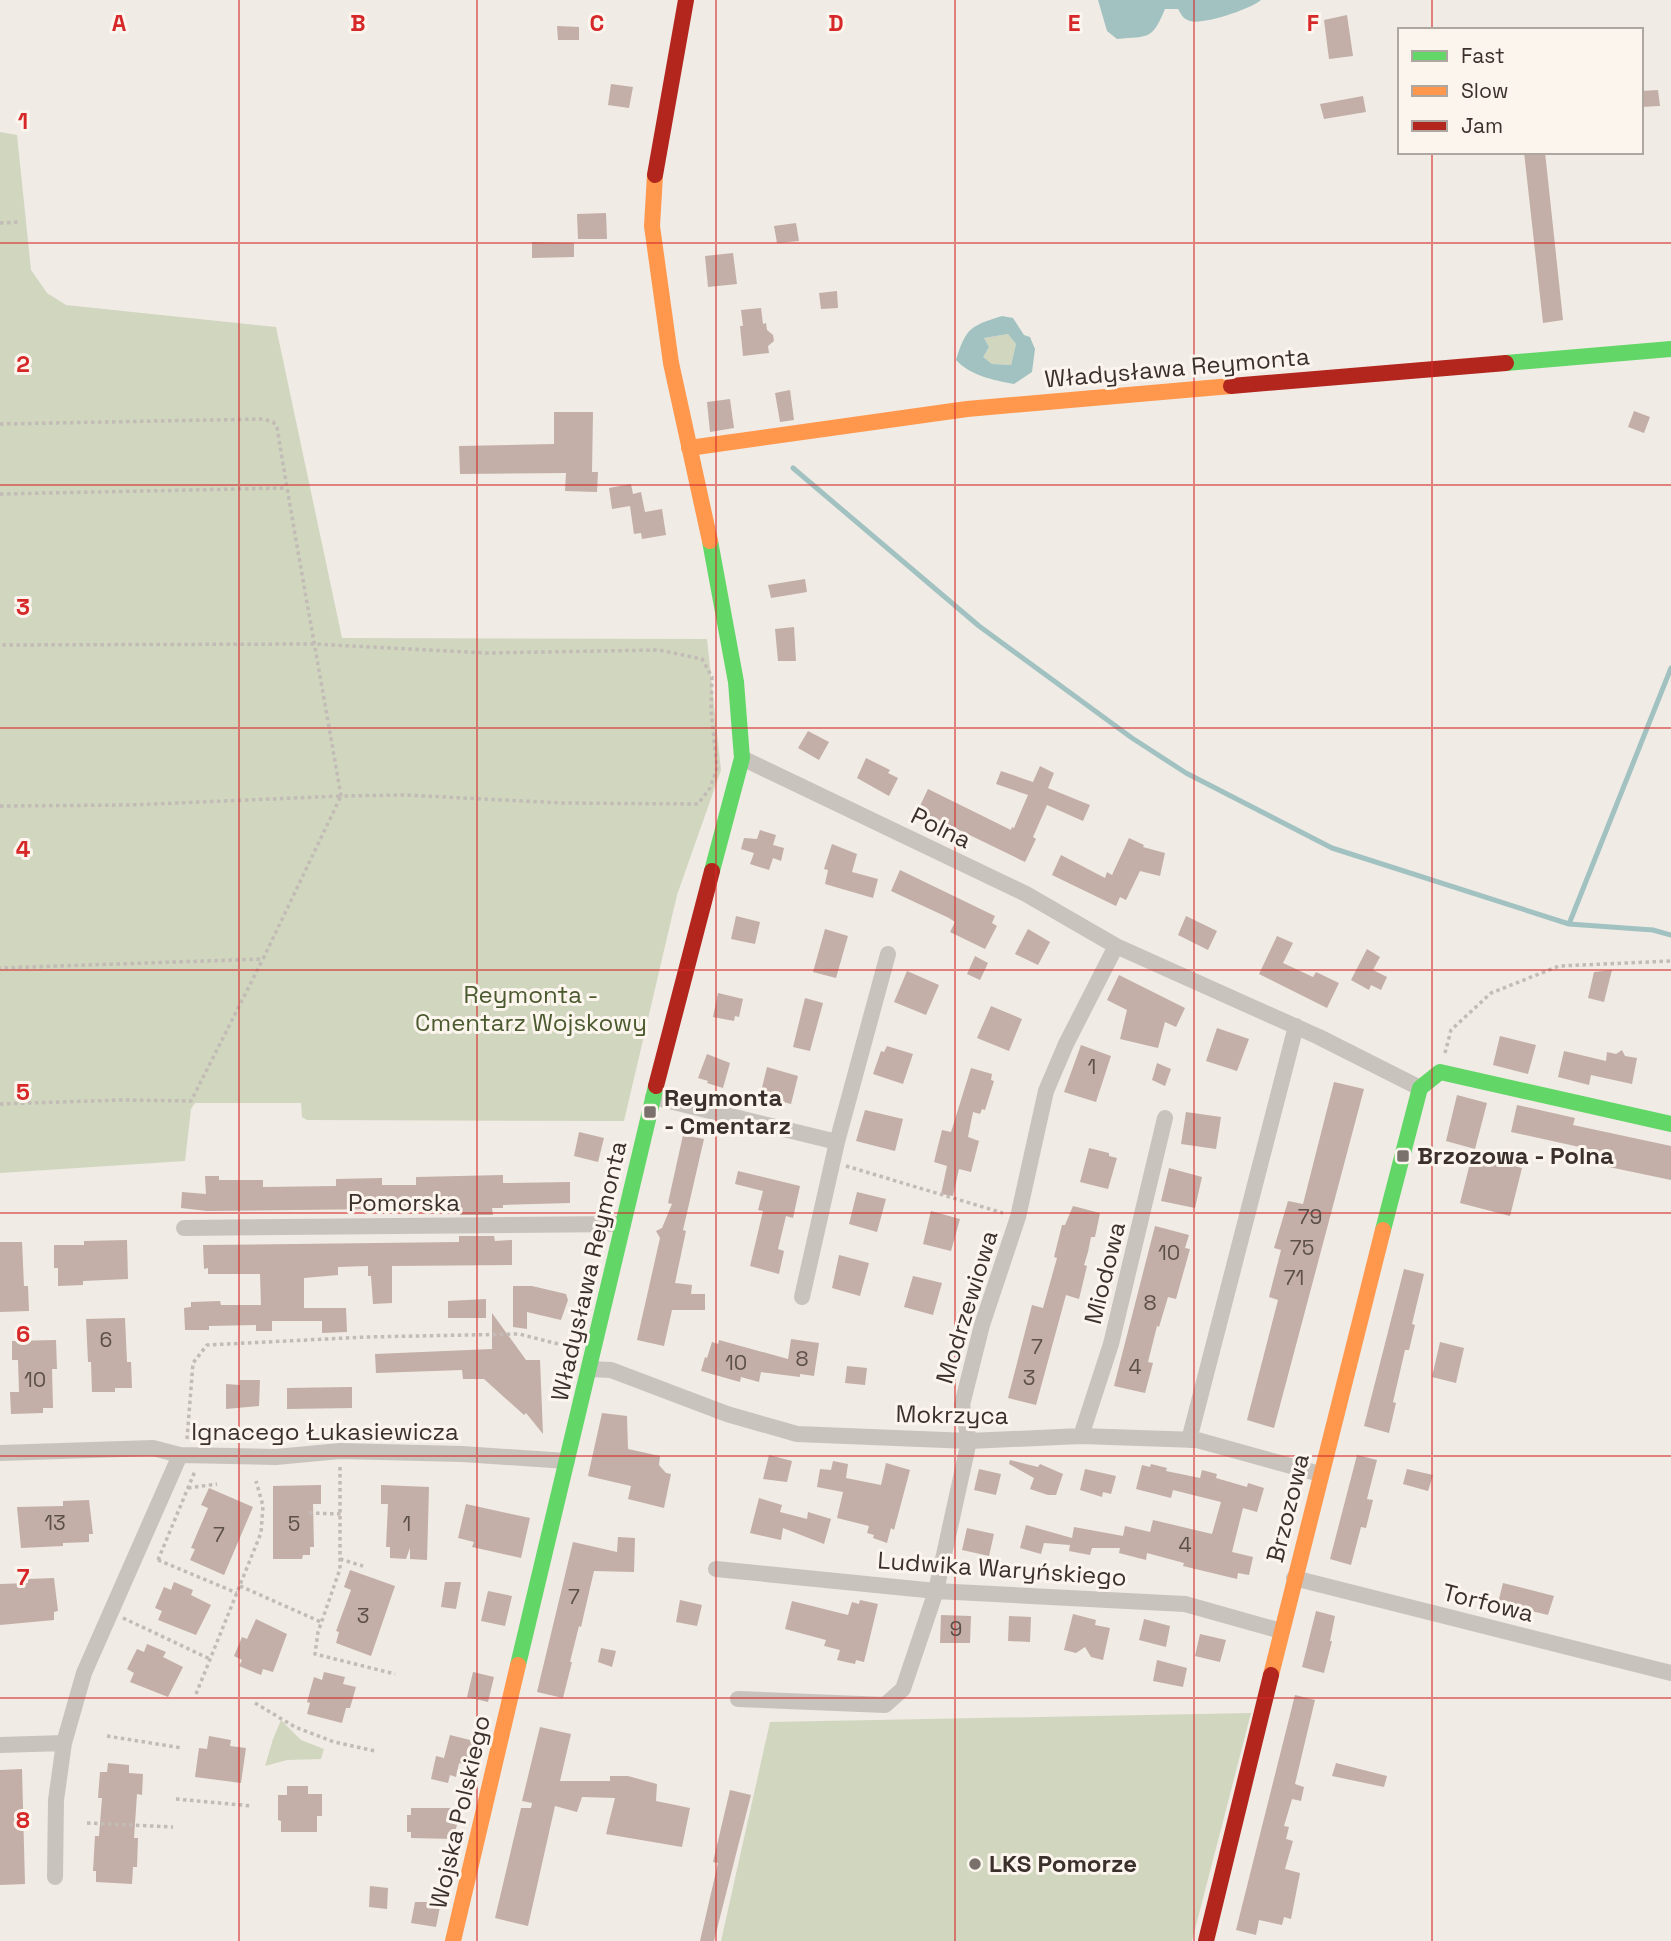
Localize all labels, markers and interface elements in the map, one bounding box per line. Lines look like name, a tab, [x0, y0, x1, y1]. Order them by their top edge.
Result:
text: A	[112, 8, 127, 38]
text: B	[350, 8, 366, 38]
text: C	[590, 8, 604, 38]
text: D	[828, 8, 844, 38]
text: E	[1068, 8, 1080, 38]
text: F	[1307, 8, 1319, 38]
legend	[1398, 28, 1643, 154]
text: Fast	[1461, 42, 1505, 69]
text: Slow	[1461, 77, 1509, 104]
text: 1	[18, 106, 28, 136]
text: Jam	[1461, 112, 1503, 139]
street label: Władysława Reymonta	[1043, 340, 1311, 395]
text: 2	[16, 349, 30, 379]
text: 3	[16, 592, 30, 622]
street label: Polna	[906, 800, 977, 855]
text: 4	[16, 834, 31, 864]
park label: Reymonta - Cmentarz Wojskowy	[415, 979, 647, 1038]
house number: 1	[1088, 1053, 1096, 1080]
text: 5	[16, 1077, 30, 1107]
place label: Reymonta - Cmentarz	[664, 1082, 791, 1141]
marker: Reymonta - Cmentarz	[642, 1104, 658, 1120]
street label: Władysława Reymonta	[543, 1138, 634, 1404]
place label: Brzozowa - Polna	[1417, 1140, 1614, 1171]
marker: Brzozowa - Polna	[1395, 1148, 1411, 1164]
street label: Pomorska	[348, 1187, 460, 1218]
house number: 79	[1298, 1203, 1322, 1230]
street label: Miodowa	[1077, 1218, 1132, 1327]
street label: Modrzewiowa	[929, 1226, 1005, 1387]
house number: 75	[1290, 1234, 1314, 1261]
house number: 10	[1158, 1239, 1180, 1266]
house number: 71	[1284, 1264, 1304, 1291]
house number: 8	[1143, 1289, 1157, 1316]
text: 6	[16, 1319, 30, 1349]
house number: 6	[100, 1326, 112, 1353]
house number: 7	[1031, 1333, 1043, 1360]
house number: 8	[795, 1345, 809, 1372]
house number: 10	[725, 1349, 747, 1376]
house number: 4	[1128, 1353, 1142, 1380]
house number: 3	[1023, 1364, 1035, 1391]
house number: 10	[24, 1366, 46, 1393]
street label: Mokrzyca	[895, 1398, 1009, 1431]
street label: Ignacego Łukasiewicza	[191, 1416, 459, 1447]
street label: Brzozowa	[1259, 1450, 1316, 1565]
house number: 13	[44, 1509, 66, 1536]
house number: 5	[288, 1510, 300, 1537]
house number: 1	[403, 1510, 411, 1537]
house number: 7	[213, 1521, 225, 1548]
house number: 4	[1178, 1531, 1192, 1558]
street label: Ludwika Waryńskiego	[876, 1544, 1128, 1593]
text: 7	[17, 1562, 30, 1592]
street label: Torfowa	[1439, 1576, 1537, 1629]
house number: 7	[568, 1583, 580, 1610]
house number: 3	[357, 1602, 369, 1629]
house number: 9	[950, 1615, 962, 1642]
street label: Wojska Polskiego	[422, 1712, 497, 1912]
text: 8	[16, 1805, 30, 1835]
place label: LKS Pomorze	[989, 1848, 1137, 1879]
marker: LKS Pomorze	[967, 1856, 983, 1872]

